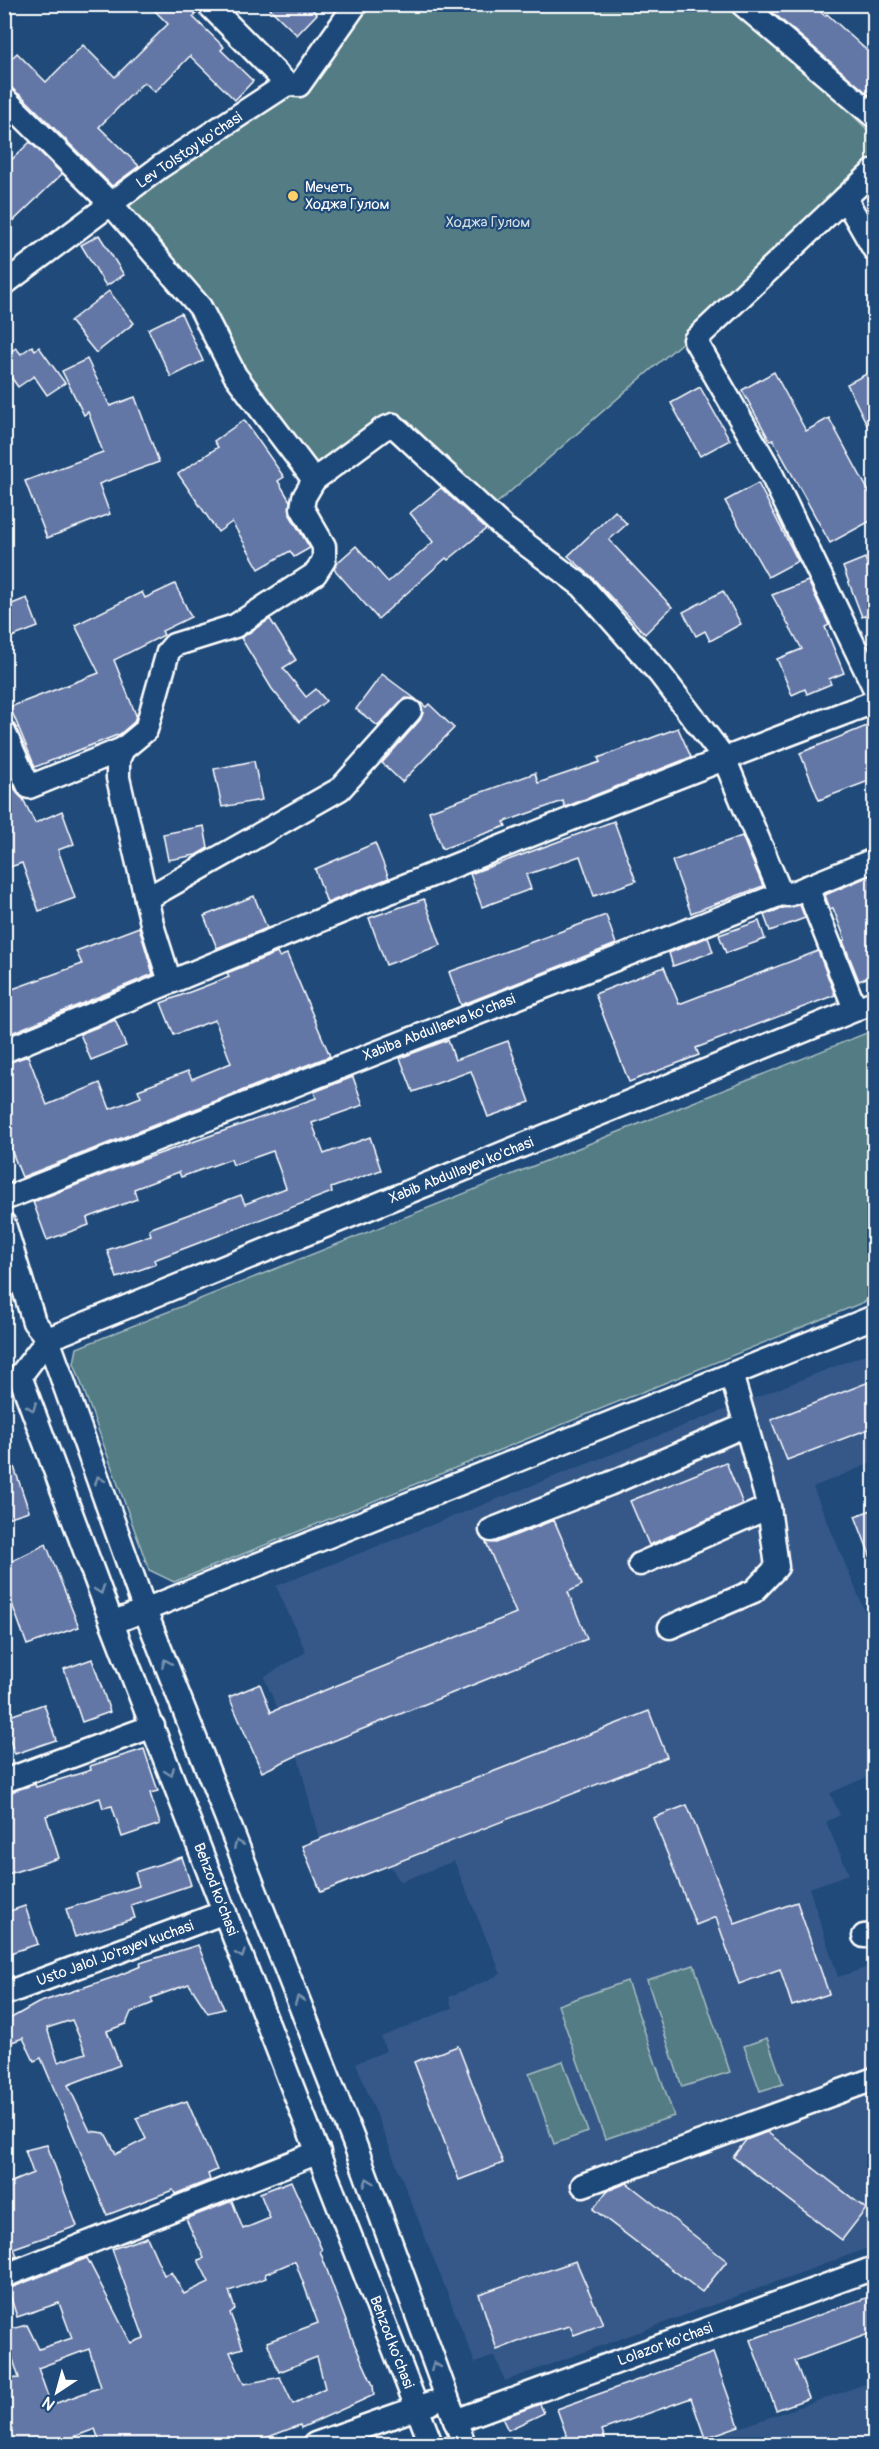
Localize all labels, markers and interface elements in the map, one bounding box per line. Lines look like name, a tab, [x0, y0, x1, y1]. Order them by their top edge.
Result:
street label: Lev Tolstoy ko'chasi	[133, 108, 246, 193]
place label: Мечеть Ходжа Гулом	[305, 178, 389, 214]
marker: Мечеть Ходжа Гулом	[286, 189, 300, 203]
park label: Ходжа Гулом	[446, 213, 530, 232]
street label: Xabiba Abdullaeva ko'chasi	[360, 989, 518, 1065]
street label: Xabib Abdullayev ko'chasi	[386, 1133, 537, 1208]
one-way arrow	[24, 1401, 37, 1412]
one-way arrow	[93, 1475, 106, 1486]
one-way arrow	[93, 1584, 105, 1595]
one-way arrow	[161, 1658, 173, 1669]
one-way arrow	[163, 1766, 176, 1777]
one-way arrow	[233, 1839, 245, 1850]
street label: Behzod ko'chasi	[189, 1840, 242, 1938]
street label: Usto Jalol Jo'rayev kuchasi	[34, 1916, 197, 1991]
one-way arrow	[234, 1947, 246, 1958]
one-way arrow	[293, 1995, 306, 2006]
one-way arrow	[363, 2177, 376, 2188]
street label: Behzod ko'chasi	[365, 2293, 418, 2391]
street label: Lolazor ko'chasi	[615, 2318, 716, 2370]
one-way arrow	[430, 2361, 443, 2371]
north arrow	[27, 2362, 87, 2422]
text: N	[38, 2392, 59, 2415]

